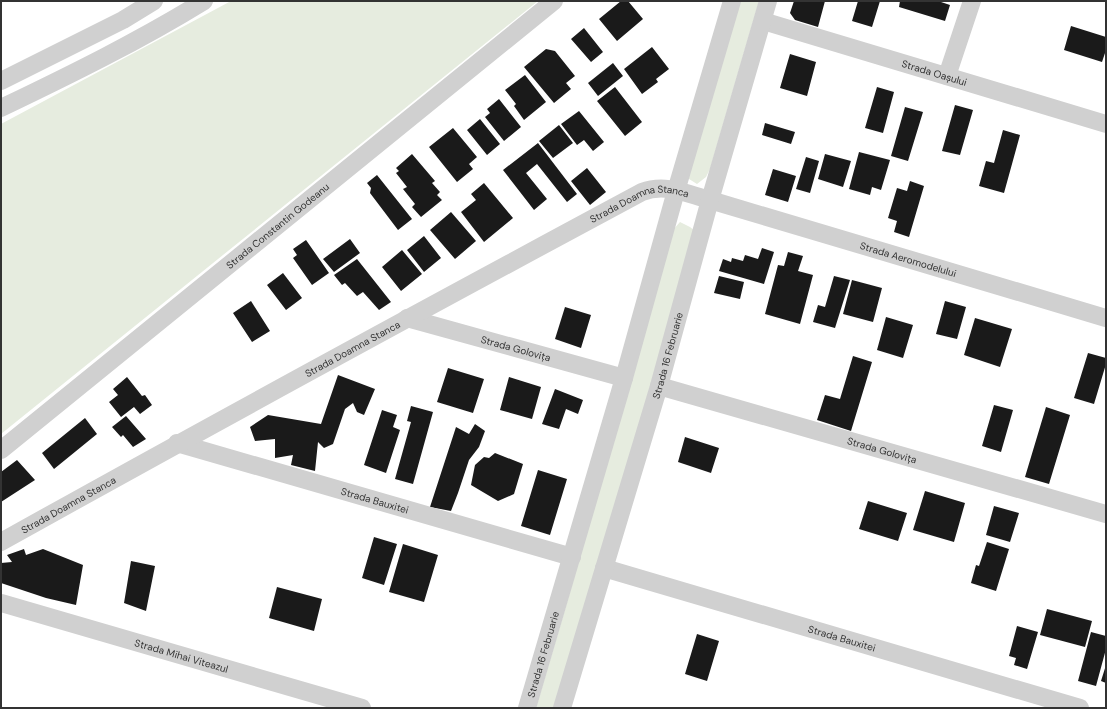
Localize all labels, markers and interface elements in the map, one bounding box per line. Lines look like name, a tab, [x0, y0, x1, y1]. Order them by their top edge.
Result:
street label: Strada Oașului	[900, 57, 969, 89]
street label: Strada Constantin Godeanu	[223, 180, 332, 272]
street label: Strada Doamna Stanca	[588, 183, 691, 226]
street label: Strada Aeromodelului	[858, 239, 958, 280]
street label: Strada 16 Februarie	[650, 311, 686, 400]
street label: Strada Doamna Stanca	[303, 318, 402, 380]
street label: Strada Golovița	[479, 333, 552, 364]
street label: Strada Golovița	[846, 434, 918, 466]
street label: Strada Doamna Stanca	[19, 473, 118, 537]
street label: Strada Bauxitei	[339, 485, 410, 517]
street label: Strada 16 Februarie	[524, 610, 562, 699]
street label: Strada Bauxitei	[806, 622, 877, 655]
street label: Strada Mihai Viteazul	[133, 636, 230, 676]

